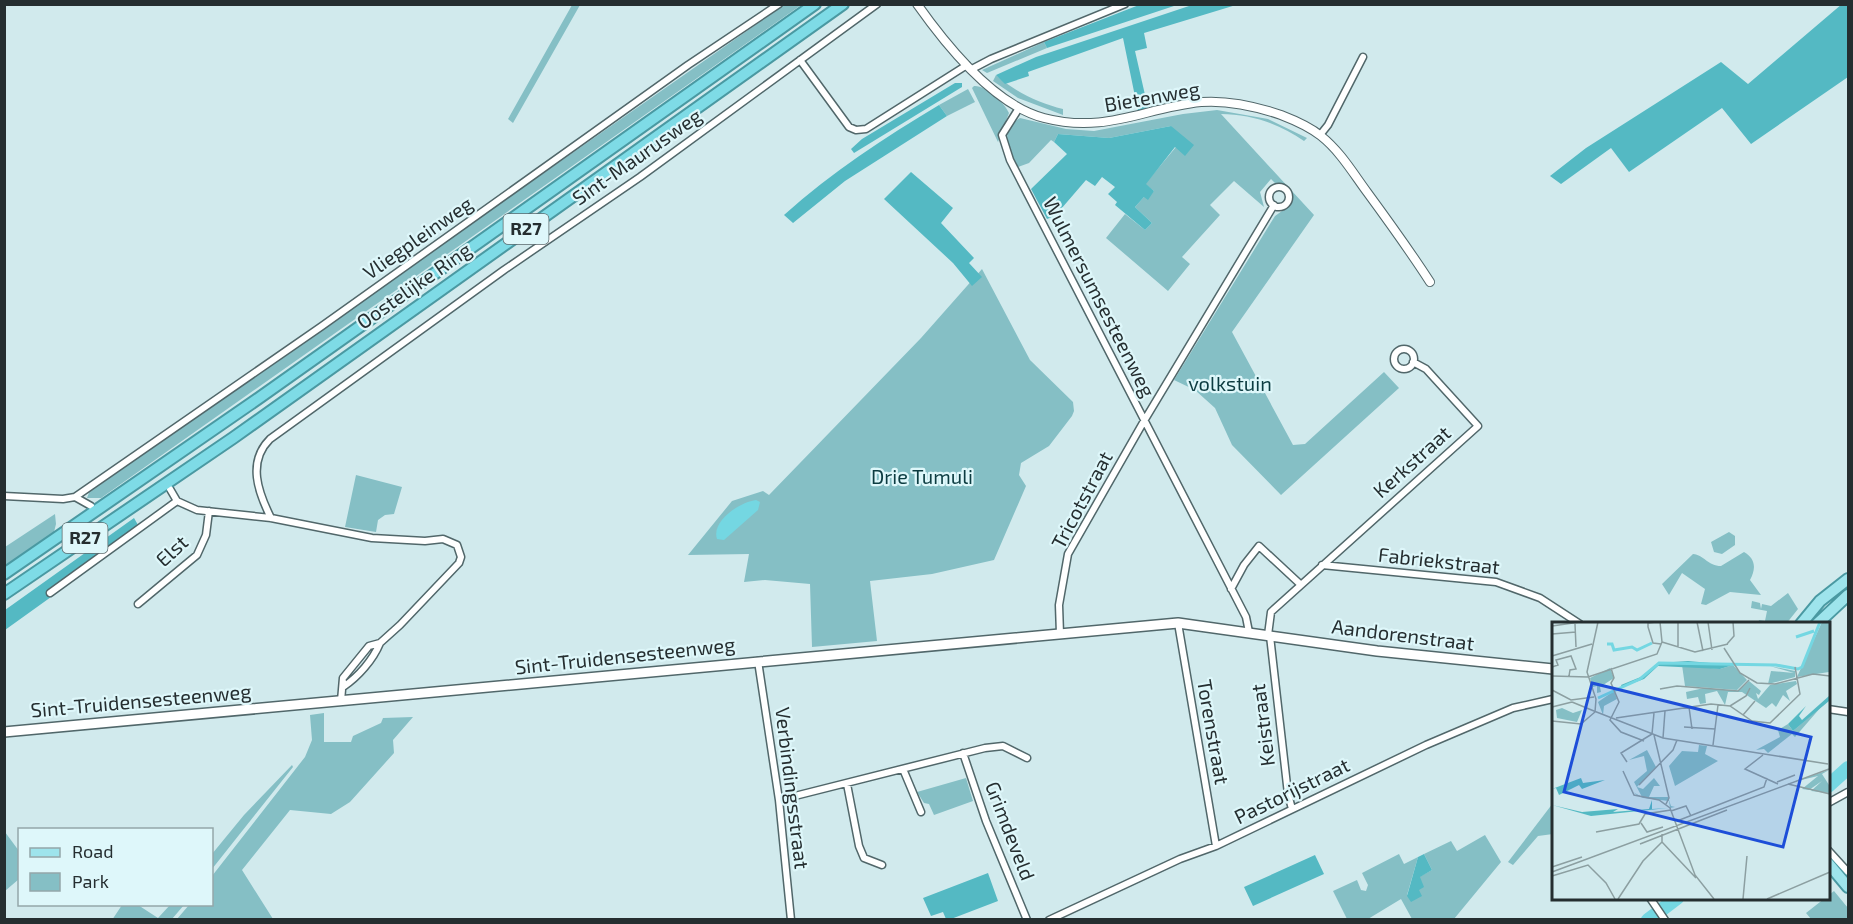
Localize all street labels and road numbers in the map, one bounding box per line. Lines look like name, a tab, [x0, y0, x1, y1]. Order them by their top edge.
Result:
street label: Bietenweg	[1102, 76, 1201, 116]
street label: Sint-Maurusweg	[567, 103, 706, 210]
street label: Vliegpleinweg	[358, 191, 477, 284]
street label: Wulmersumsesteenweg	[1039, 192, 1161, 401]
road number: R27	[504, 214, 548, 244]
street label: Oostelijke Ring	[352, 237, 475, 334]
street label: Kerkstraat	[1368, 420, 1455, 502]
street label: Tricotstraat	[1045, 446, 1117, 552]
road number: R27	[62, 523, 107, 553]
street label: Elst	[150, 529, 193, 571]
street label: Fabriekstraat	[1377, 542, 1501, 578]
street label: Aandorenstraat	[1331, 613, 1476, 655]
street label: Sint-Truidensesteenweg	[514, 632, 736, 679]
street label: Torenstraat	[1193, 677, 1235, 787]
street label: Sint-Truidensesteenweg	[30, 678, 252, 722]
street label: Keistraat	[1245, 682, 1279, 768]
street label: Verbindingsstraat	[771, 706, 815, 871]
street label: Pastorijstraat	[1230, 752, 1353, 828]
street label: Grimdeveld	[981, 778, 1041, 883]

